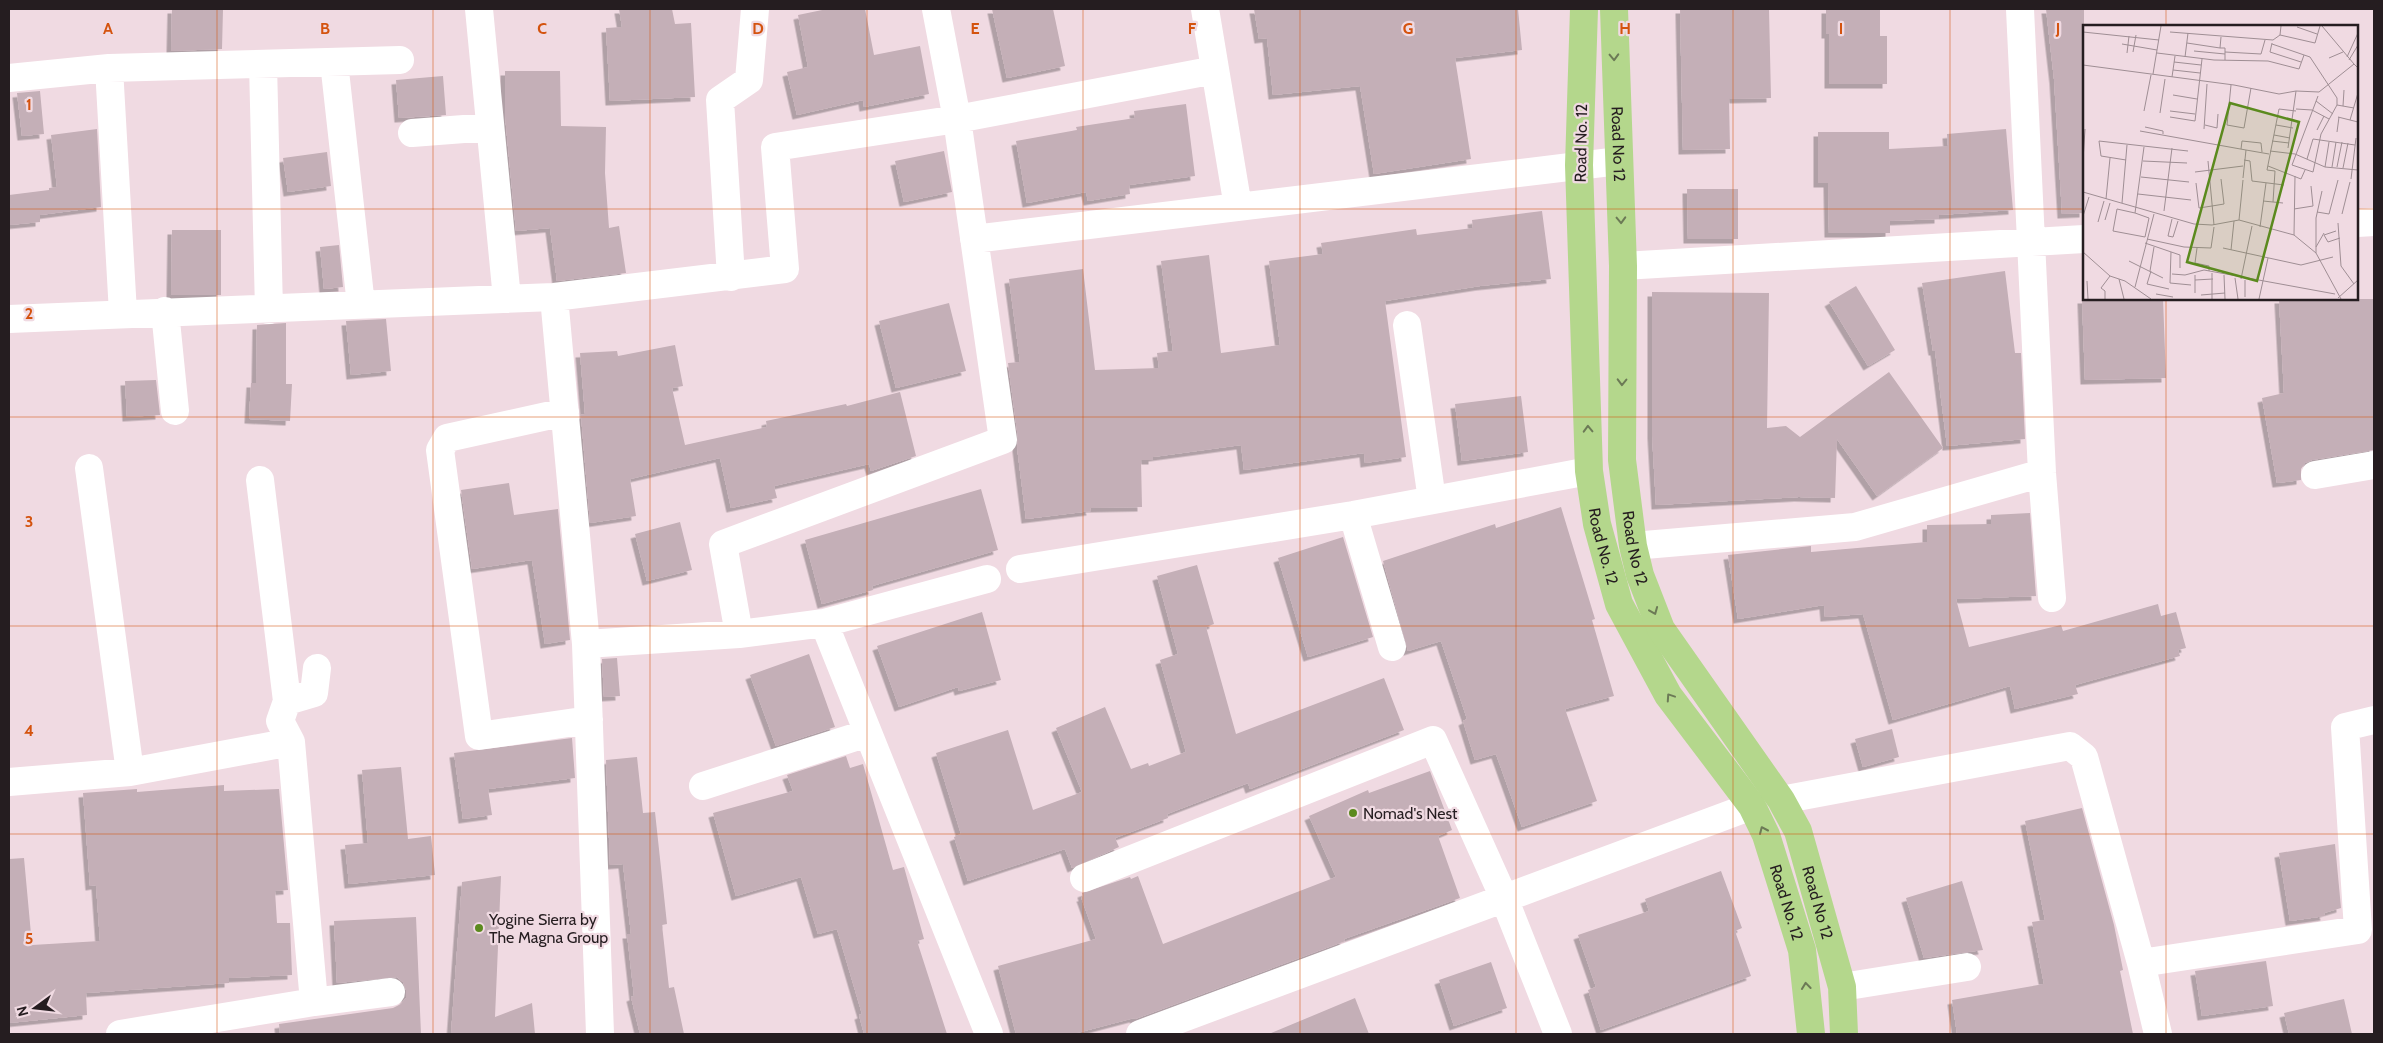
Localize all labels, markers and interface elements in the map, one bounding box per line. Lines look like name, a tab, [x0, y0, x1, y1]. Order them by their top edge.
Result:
text: A	[103, 19, 113, 38]
text: B	[320, 19, 330, 38]
text: C	[537, 19, 547, 38]
text: D	[752, 19, 764, 38]
text: E	[970, 19, 980, 38]
text: F	[1188, 19, 1197, 38]
text: G	[1403, 19, 1413, 38]
text: H	[1619, 19, 1631, 38]
text: I	[1839, 19, 1843, 38]
text: J	[2055, 19, 2060, 38]
inset map	[2083, 25, 2358, 300]
one-way arrow	[1609, 54, 1620, 62]
text: 1	[26, 95, 32, 114]
street label: Road No. 12	[1571, 104, 1591, 182]
street label: Road No 12	[1608, 106, 1630, 182]
one-way arrow	[1616, 216, 1627, 224]
text: 2	[25, 304, 33, 323]
one-way arrow	[1617, 379, 1627, 387]
one-way arrow	[1582, 425, 1593, 433]
street label: Road No. 12	[1585, 507, 1623, 587]
street label: Road No 12	[1619, 510, 1652, 588]
text: 3	[25, 512, 33, 531]
one-way arrow	[1648, 606, 1658, 614]
one-way arrow	[1667, 693, 1676, 703]
text: 4	[24, 721, 34, 740]
place label: Nomad's Nest	[1363, 804, 1458, 823]
marker: Nomad's Nest	[1347, 807, 1359, 819]
one-way arrow	[1759, 826, 1769, 835]
street label: Road No. 12	[1766, 862, 1808, 943]
street label: Road No 12	[1799, 863, 1837, 941]
place label: Yogine Sierra by The Magna Group	[488, 910, 608, 947]
marker: Yogine Sierra by The Magna Group	[473, 922, 485, 934]
text: 5	[25, 929, 33, 948]
one-way arrow	[1801, 981, 1812, 989]
north arrow	[10, 983, 60, 1033]
text: N	[12, 1004, 32, 1018]

